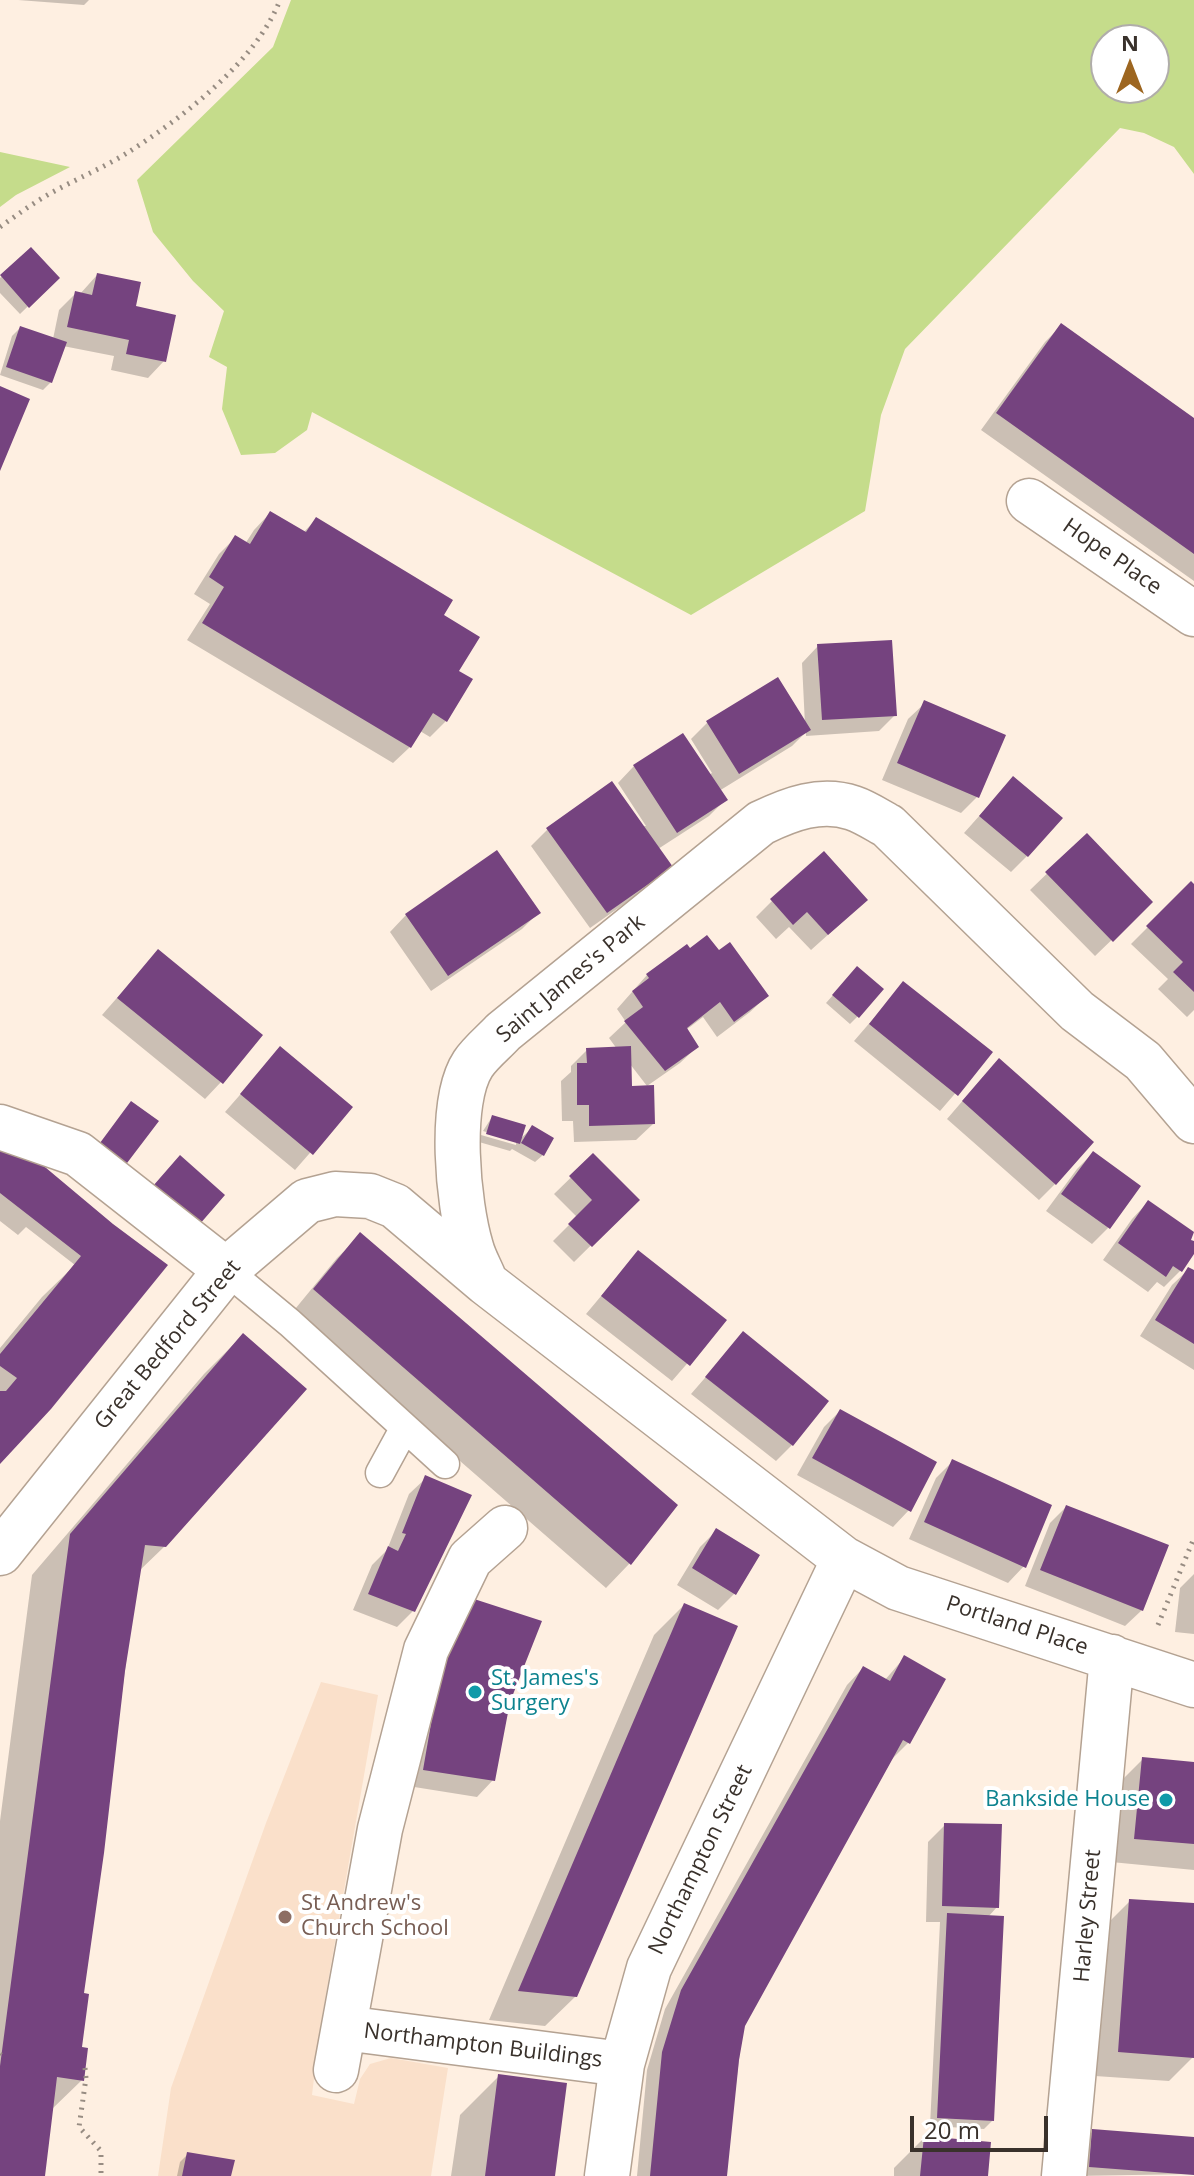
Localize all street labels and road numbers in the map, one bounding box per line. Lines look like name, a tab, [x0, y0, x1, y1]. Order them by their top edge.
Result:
street label: Hope Place	[1057, 513, 1167, 601]
street label: Saint James's Park	[492, 909, 650, 1049]
street label: Great Bedford Street	[89, 1255, 247, 1435]
street label: Portland Place	[943, 1591, 1091, 1661]
street label: Northampton Street	[644, 1761, 758, 1959]
street label: Harley Street	[1069, 1848, 1107, 1984]
street label: Northampton Buildings	[362, 2018, 604, 2074]

